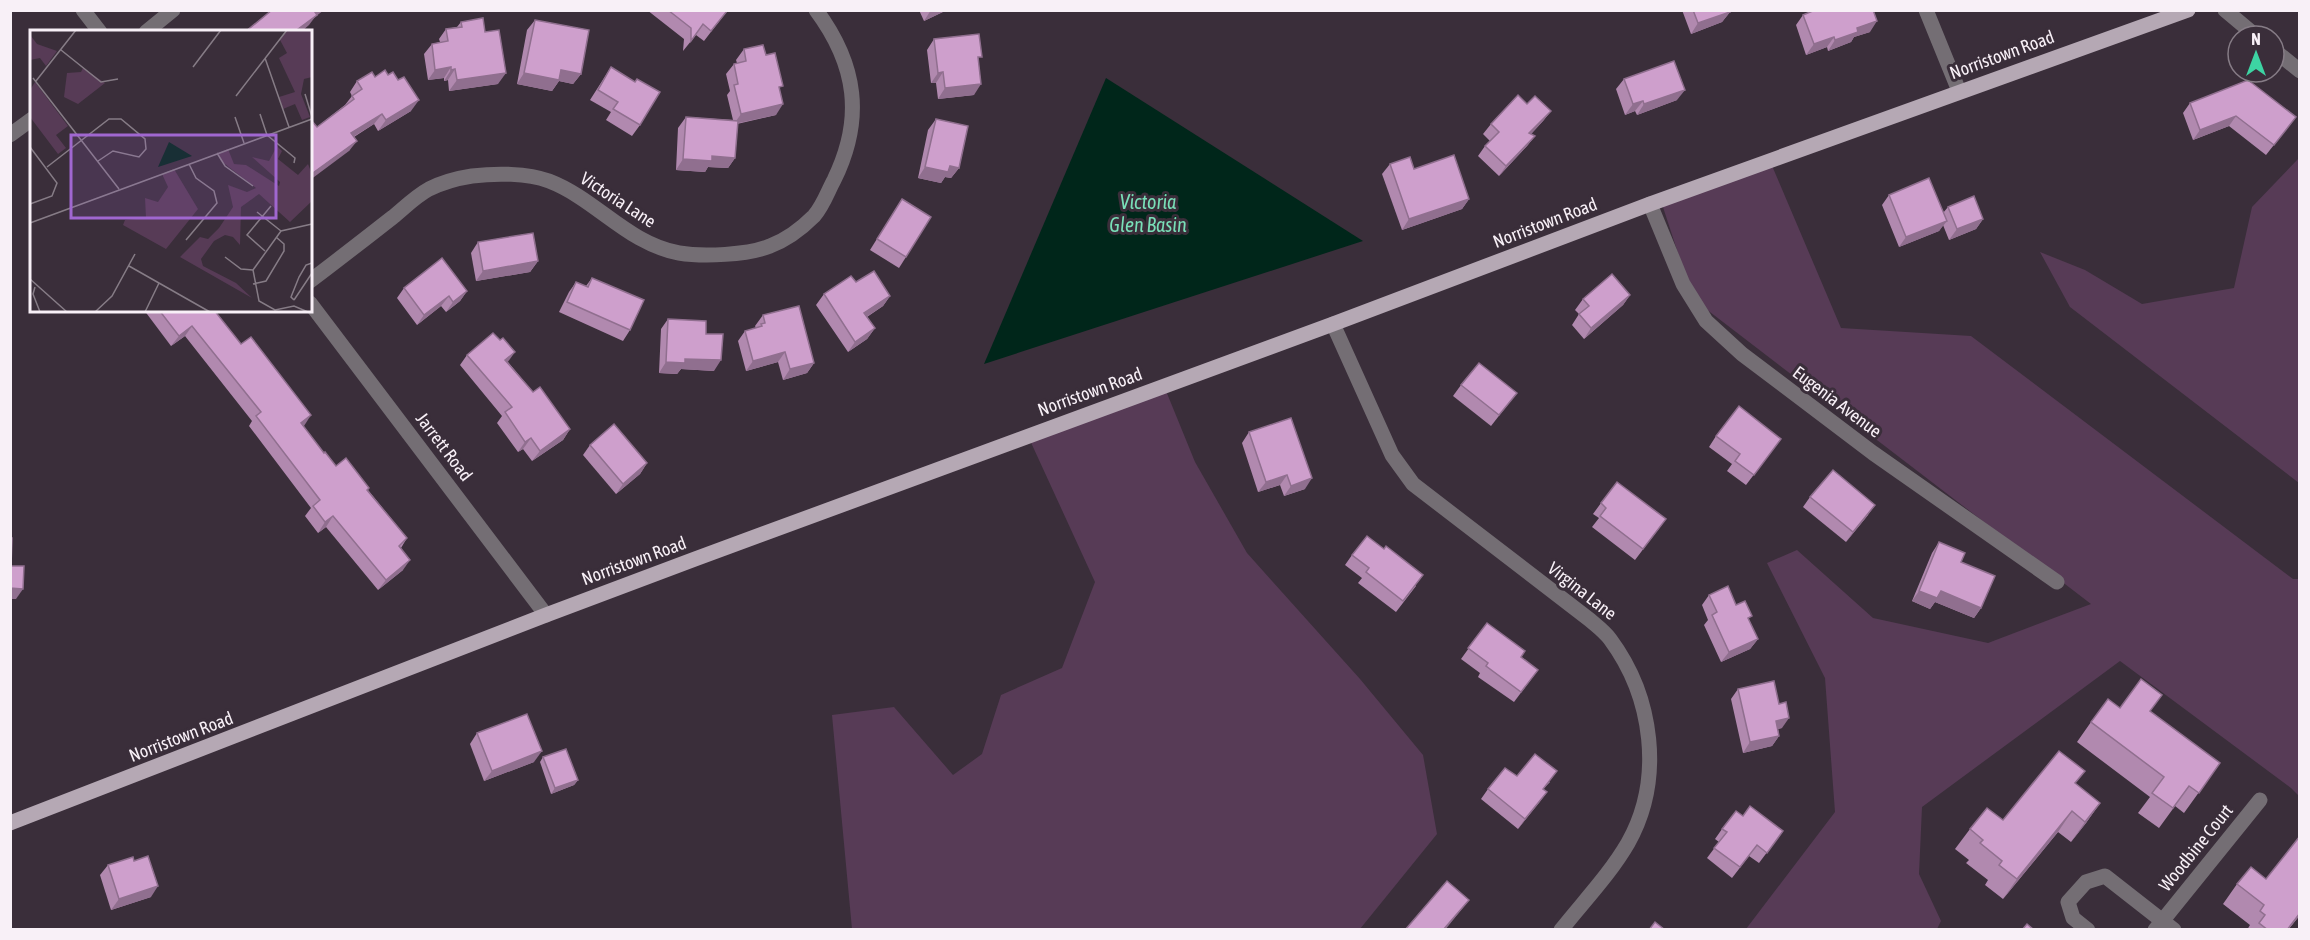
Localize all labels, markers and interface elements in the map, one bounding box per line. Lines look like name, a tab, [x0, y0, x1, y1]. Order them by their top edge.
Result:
north arrow	[2226, 24, 2286, 84]
street label: Norristown Road	[1947, 26, 2057, 83]
inset map	[30, 30, 312, 312]
text: N	[2251, 30, 2261, 48]
street label: Victoria Lane	[577, 167, 660, 232]
water label: Victoria Glen Basin	[1109, 190, 1187, 236]
street label: Norristown Road	[1490, 193, 1600, 252]
street label: Eugenia Avenue	[1789, 361, 1886, 442]
street label: Norristown Road	[1035, 363, 1145, 420]
street label: Jarrett Road	[412, 408, 477, 485]
street label: Norristown Road	[579, 532, 689, 589]
street label: Virgina Lane	[1544, 557, 1621, 624]
street label: Norristown Road	[126, 707, 236, 766]
street label: Woodbine Court	[2154, 800, 2237, 895]

